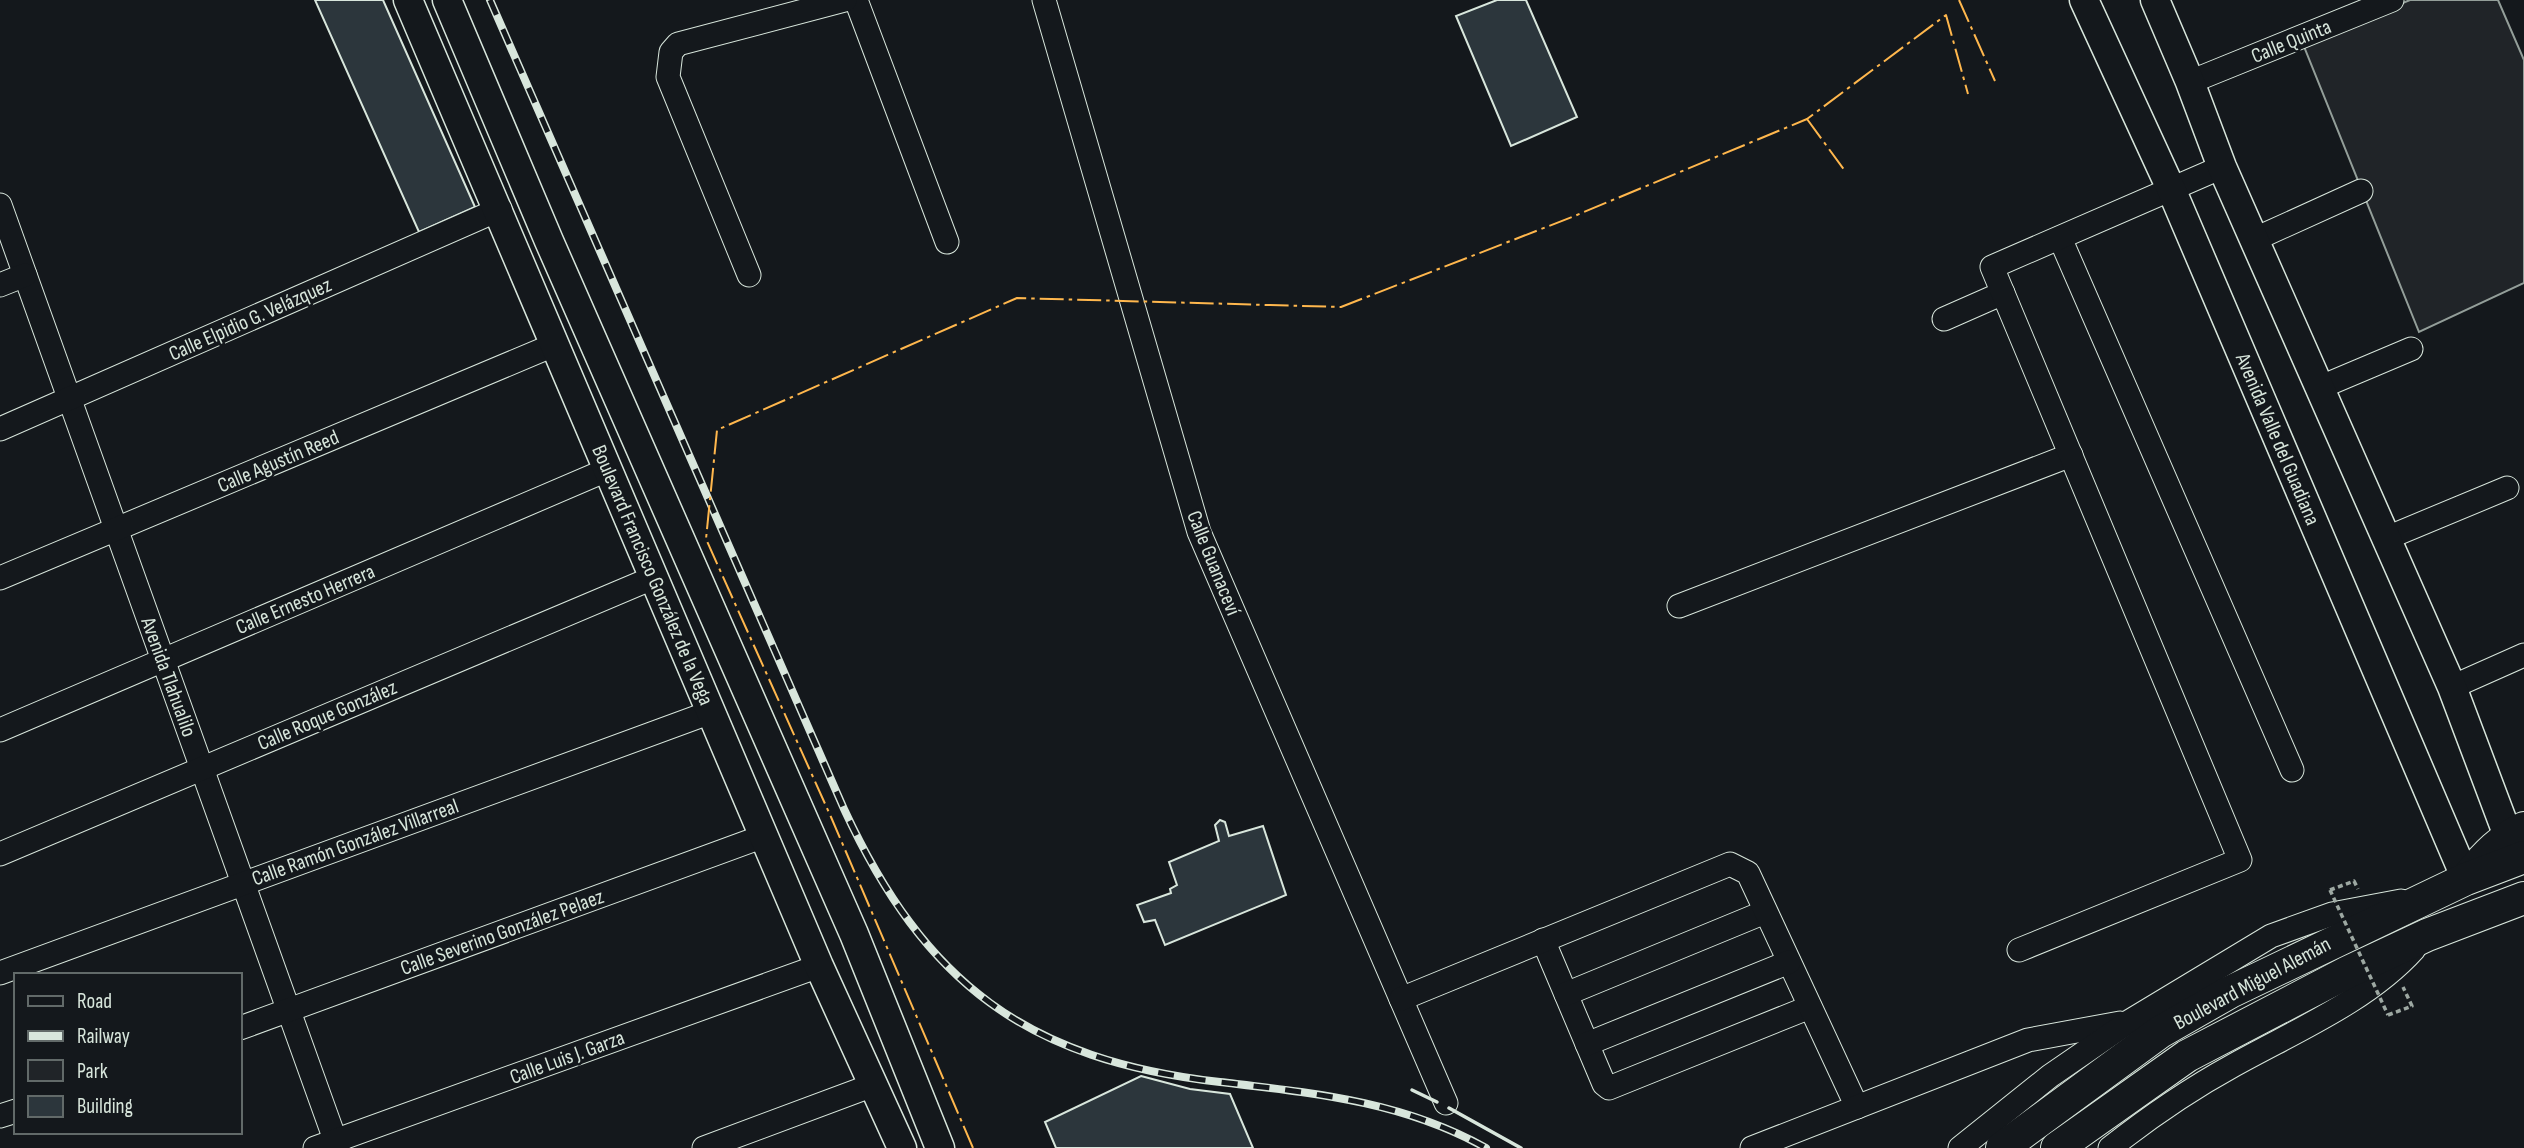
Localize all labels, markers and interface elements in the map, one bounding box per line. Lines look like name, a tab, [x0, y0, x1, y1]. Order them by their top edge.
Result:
street label: Calle Quinta	[2248, 14, 2335, 69]
street label: Calle Elpidio G. Velázquez	[165, 272, 336, 367]
street label: Avenida Valle del Guadiana	[2230, 349, 2325, 529]
street label: Calle Agustín Reed	[214, 425, 343, 498]
street label: Boulevard Francisco González de la Vega	[586, 441, 719, 709]
street label: Calle Guanaceví	[1181, 507, 1246, 619]
street label: Calle Ernesto Herrera	[232, 559, 378, 640]
street label: Avenida Tlahualilo	[135, 613, 202, 740]
street label: Calle Roque González	[254, 675, 401, 756]
street label: Calle Ramón González Villarreal	[248, 793, 462, 892]
street label: Calle Severino González Pelaez	[397, 884, 608, 981]
street label: Boulevard Miguel Alemán	[2169, 932, 2335, 1035]
legend	[14, 973, 242, 1134]
text: Road	[77, 989, 112, 1014]
text: Railway	[77, 1024, 130, 1049]
street label: Calle Luis J. Garza	[506, 1025, 628, 1090]
text: Park	[77, 1059, 108, 1084]
text: Building	[77, 1094, 133, 1119]

